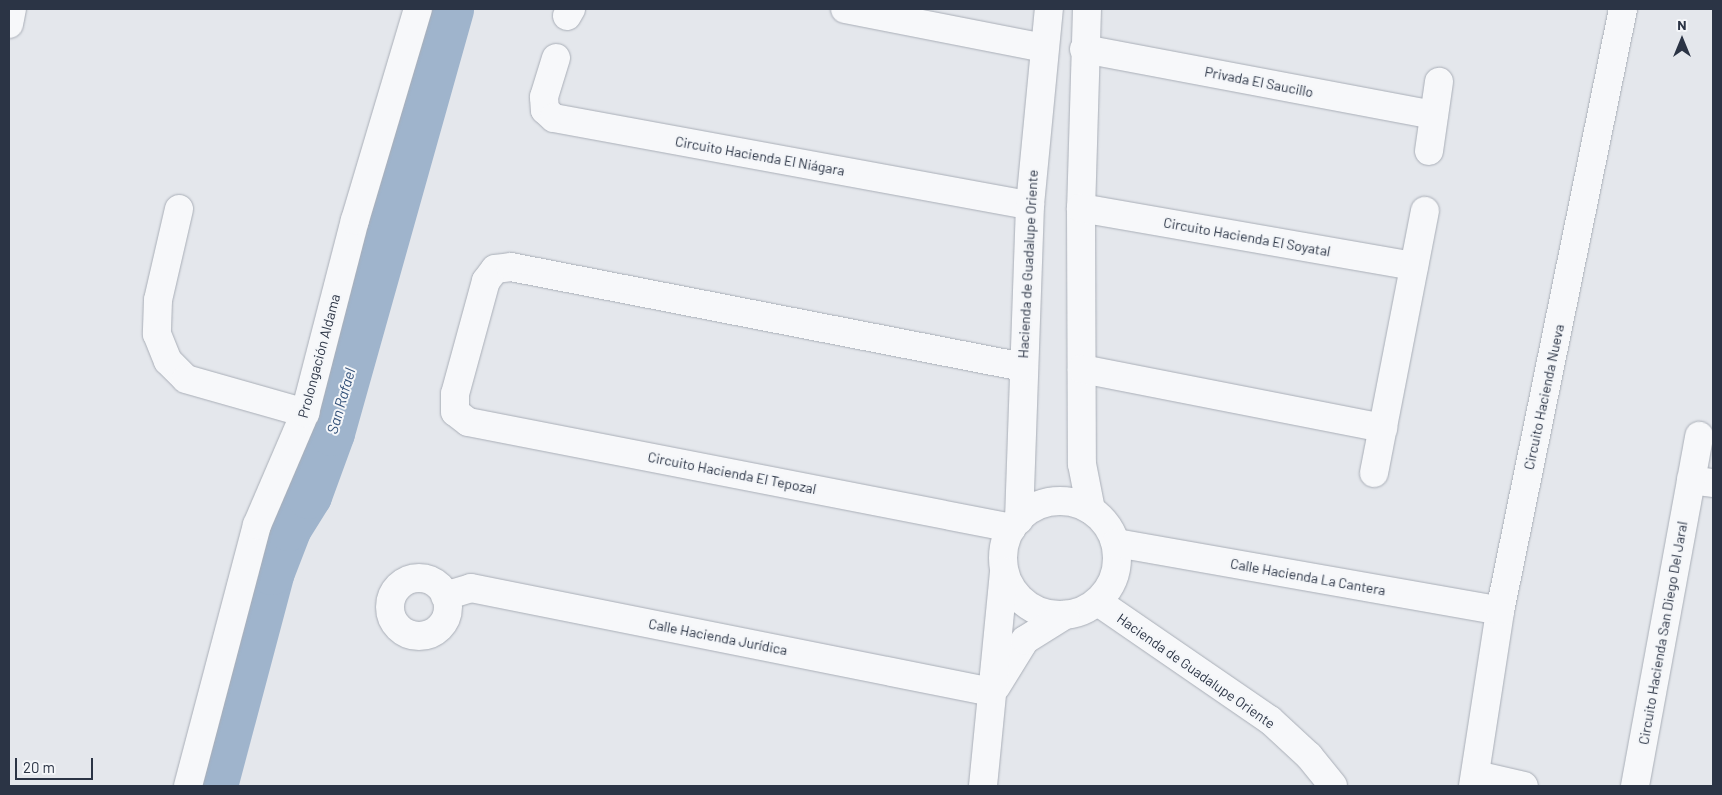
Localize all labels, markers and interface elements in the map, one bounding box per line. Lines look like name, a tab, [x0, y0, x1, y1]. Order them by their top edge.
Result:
north arrow	[1657, 15, 1707, 65]
text: N	[1677, 16, 1687, 33]
street label: Privada El Saucillo	[1203, 63, 1315, 101]
street label: Circuito Hacienda El Niágara	[674, 133, 846, 179]
street label: Hacienda de Guadalupe Oriente	[1015, 169, 1041, 359]
street label: Circuito Hacienda El Soyatal	[1162, 214, 1332, 260]
street label: Prolongación Aldama	[294, 292, 344, 420]
street label: Circuito Hacienda Nueva	[1520, 323, 1568, 471]
water label: San Rafael	[323, 366, 359, 436]
street label: Circuito Hacienda El Tepozal	[646, 448, 818, 498]
street label: Circuito Hacienda San Diego Del Jaral	[1635, 520, 1691, 746]
street label: Calle Hacienda La Cantera	[1229, 555, 1387, 599]
street label: Hacienda de Guadalupe Oriente	[1114, 610, 1278, 732]
street label: Calle Hacienda Jurídica	[647, 615, 789, 659]
scale bar	[18, 748, 95, 780]
text: 20 m	[23, 758, 55, 776]

